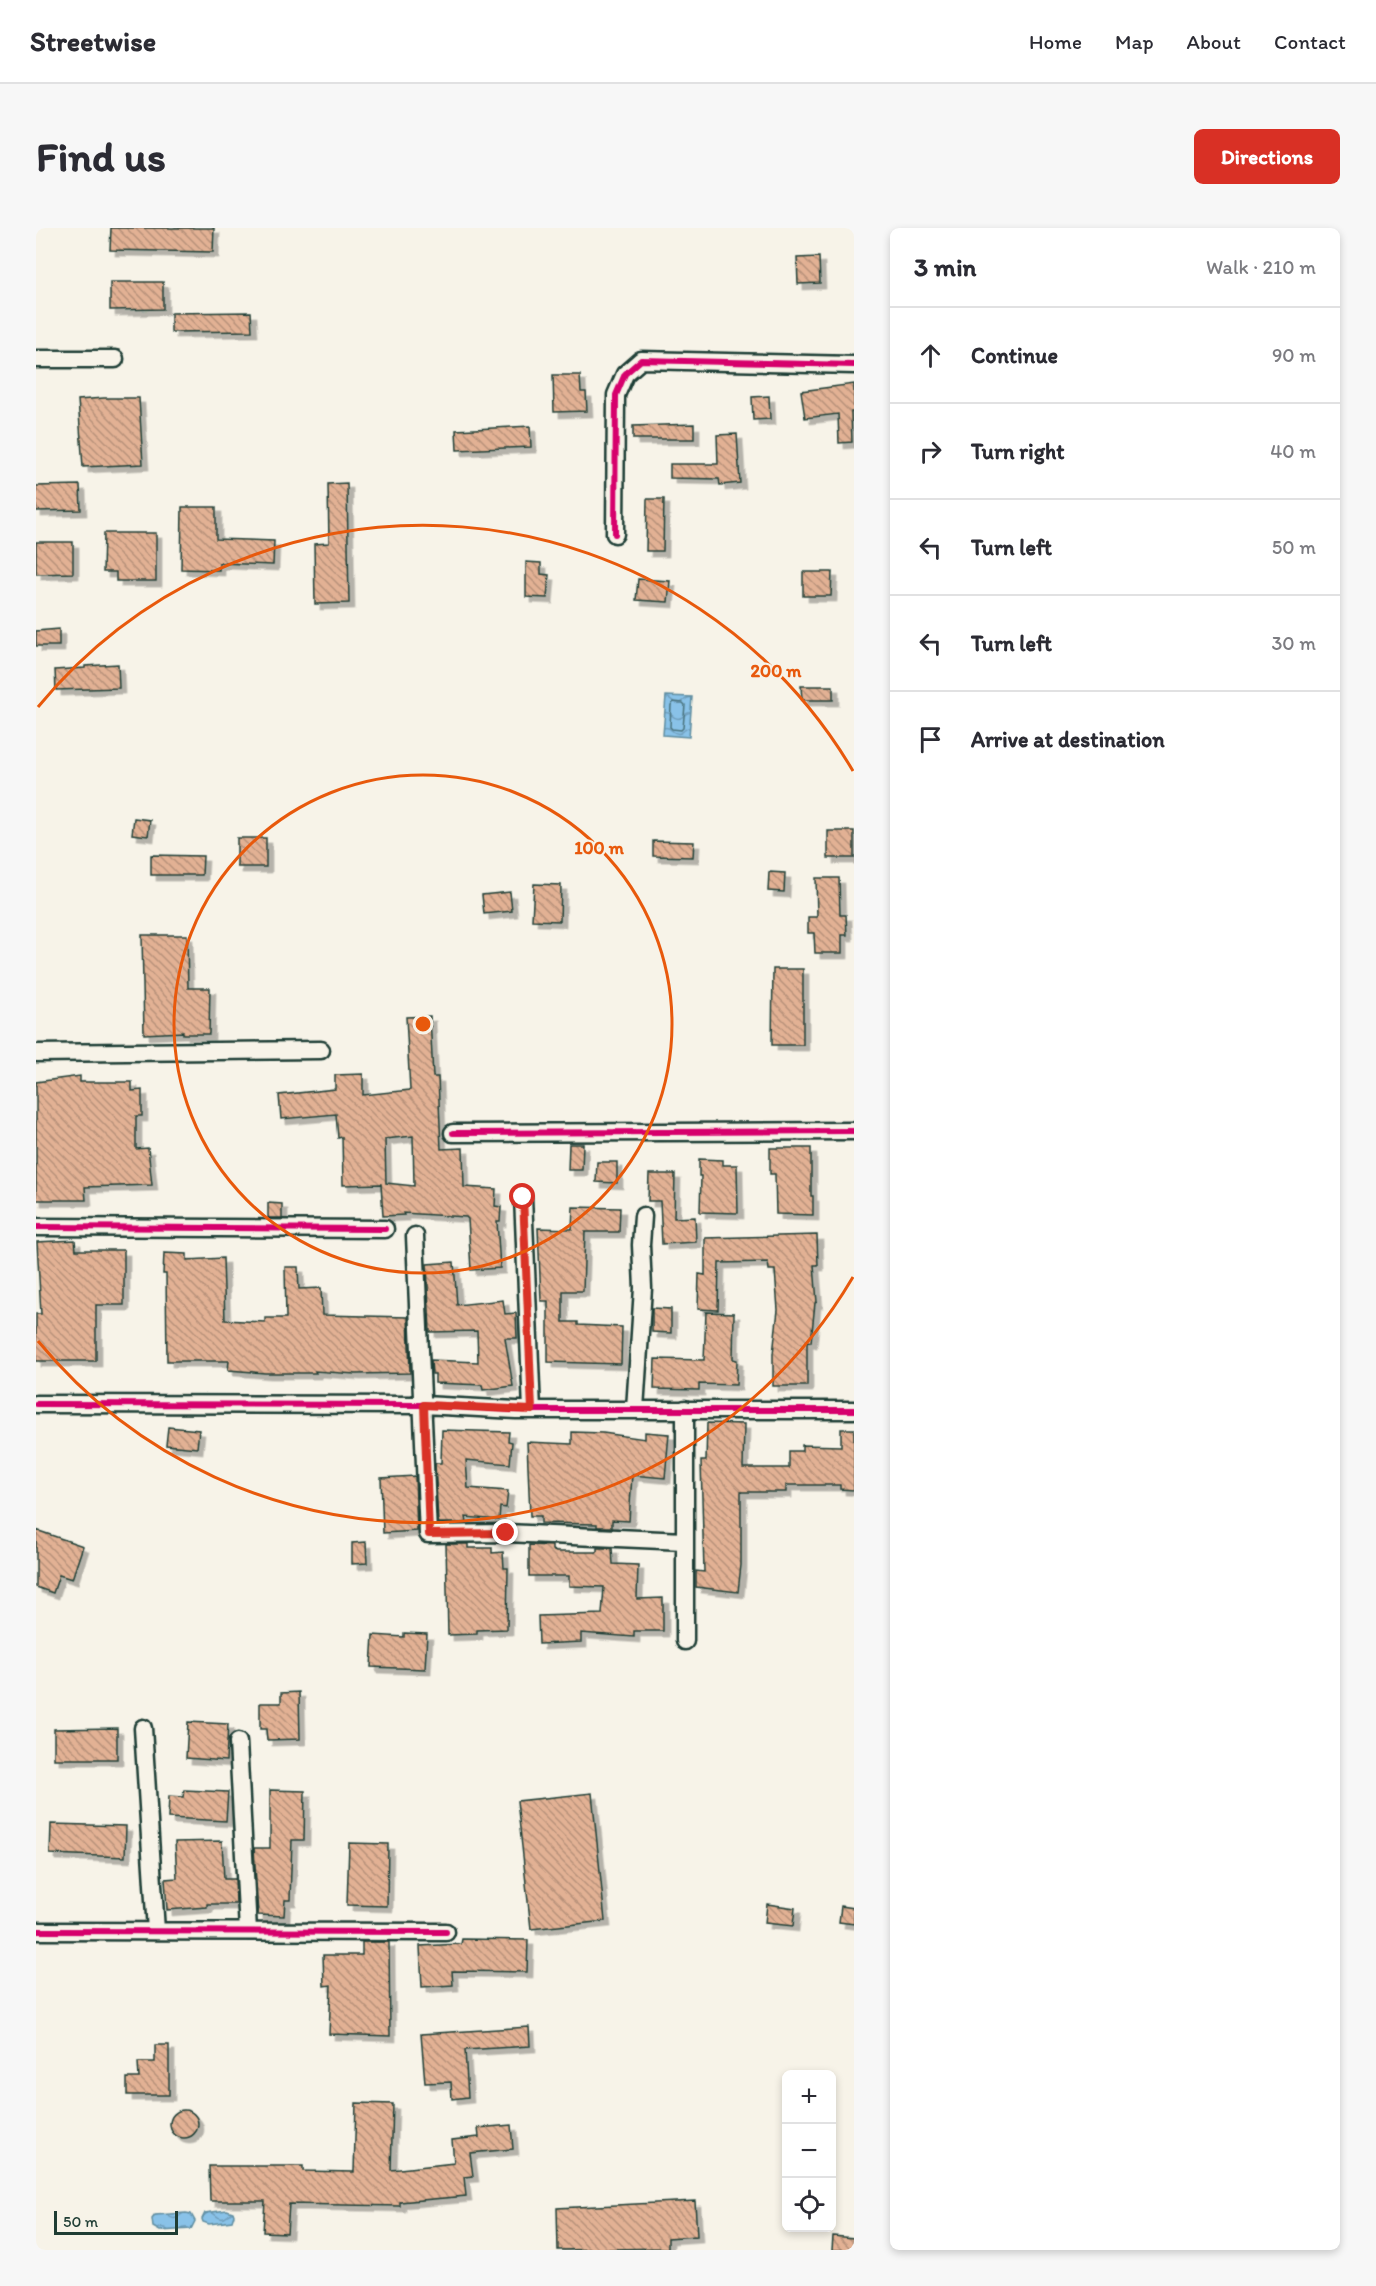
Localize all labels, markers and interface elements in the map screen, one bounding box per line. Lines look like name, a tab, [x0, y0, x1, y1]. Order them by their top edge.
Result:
text: Streetwise	[30, 24, 156, 58]
text: Home	[1029, 29, 1082, 54]
text: Map	[1115, 29, 1154, 54]
text: About	[1187, 29, 1241, 54]
text: Contact	[1274, 29, 1346, 54]
button: Directions	[1194, 129, 1340, 184]
text: Find us	[36, 131, 166, 182]
text: 3 min	[914, 251, 976, 283]
text: Walk · 210 m	[1206, 255, 1316, 279]
icon: ahead	[914, 339, 947, 372]
text: Continue	[971, 342, 1058, 369]
text: 90 m	[1272, 343, 1316, 367]
icon: right	[914, 435, 947, 468]
text: Turn right	[971, 438, 1065, 465]
text: 40 m	[1270, 439, 1316, 463]
icon: left	[914, 531, 947, 564]
text: Turn left	[971, 534, 1052, 561]
text: 50 m	[1272, 535, 1316, 559]
icon: left	[914, 627, 947, 660]
text: Turn left	[971, 630, 1052, 657]
text: 30 m	[1271, 631, 1316, 655]
text: 200 m	[751, 660, 802, 682]
icon: arrive	[914, 723, 947, 756]
text: Arrive at destination	[971, 726, 1165, 753]
text: 100 m	[574, 837, 625, 859]
centre of rings	[413, 1014, 433, 1034]
route start	[509, 1183, 535, 1209]
route end	[492, 1519, 518, 1545]
map controls	[782, 2070, 836, 2232]
button: +	[782, 2070, 836, 2124]
button: −	[782, 2124, 836, 2178]
button: locate	[782, 2178, 836, 2232]
scale bar	[54, 2208, 178, 2236]
text: 50 m	[63, 2212, 98, 2231]

